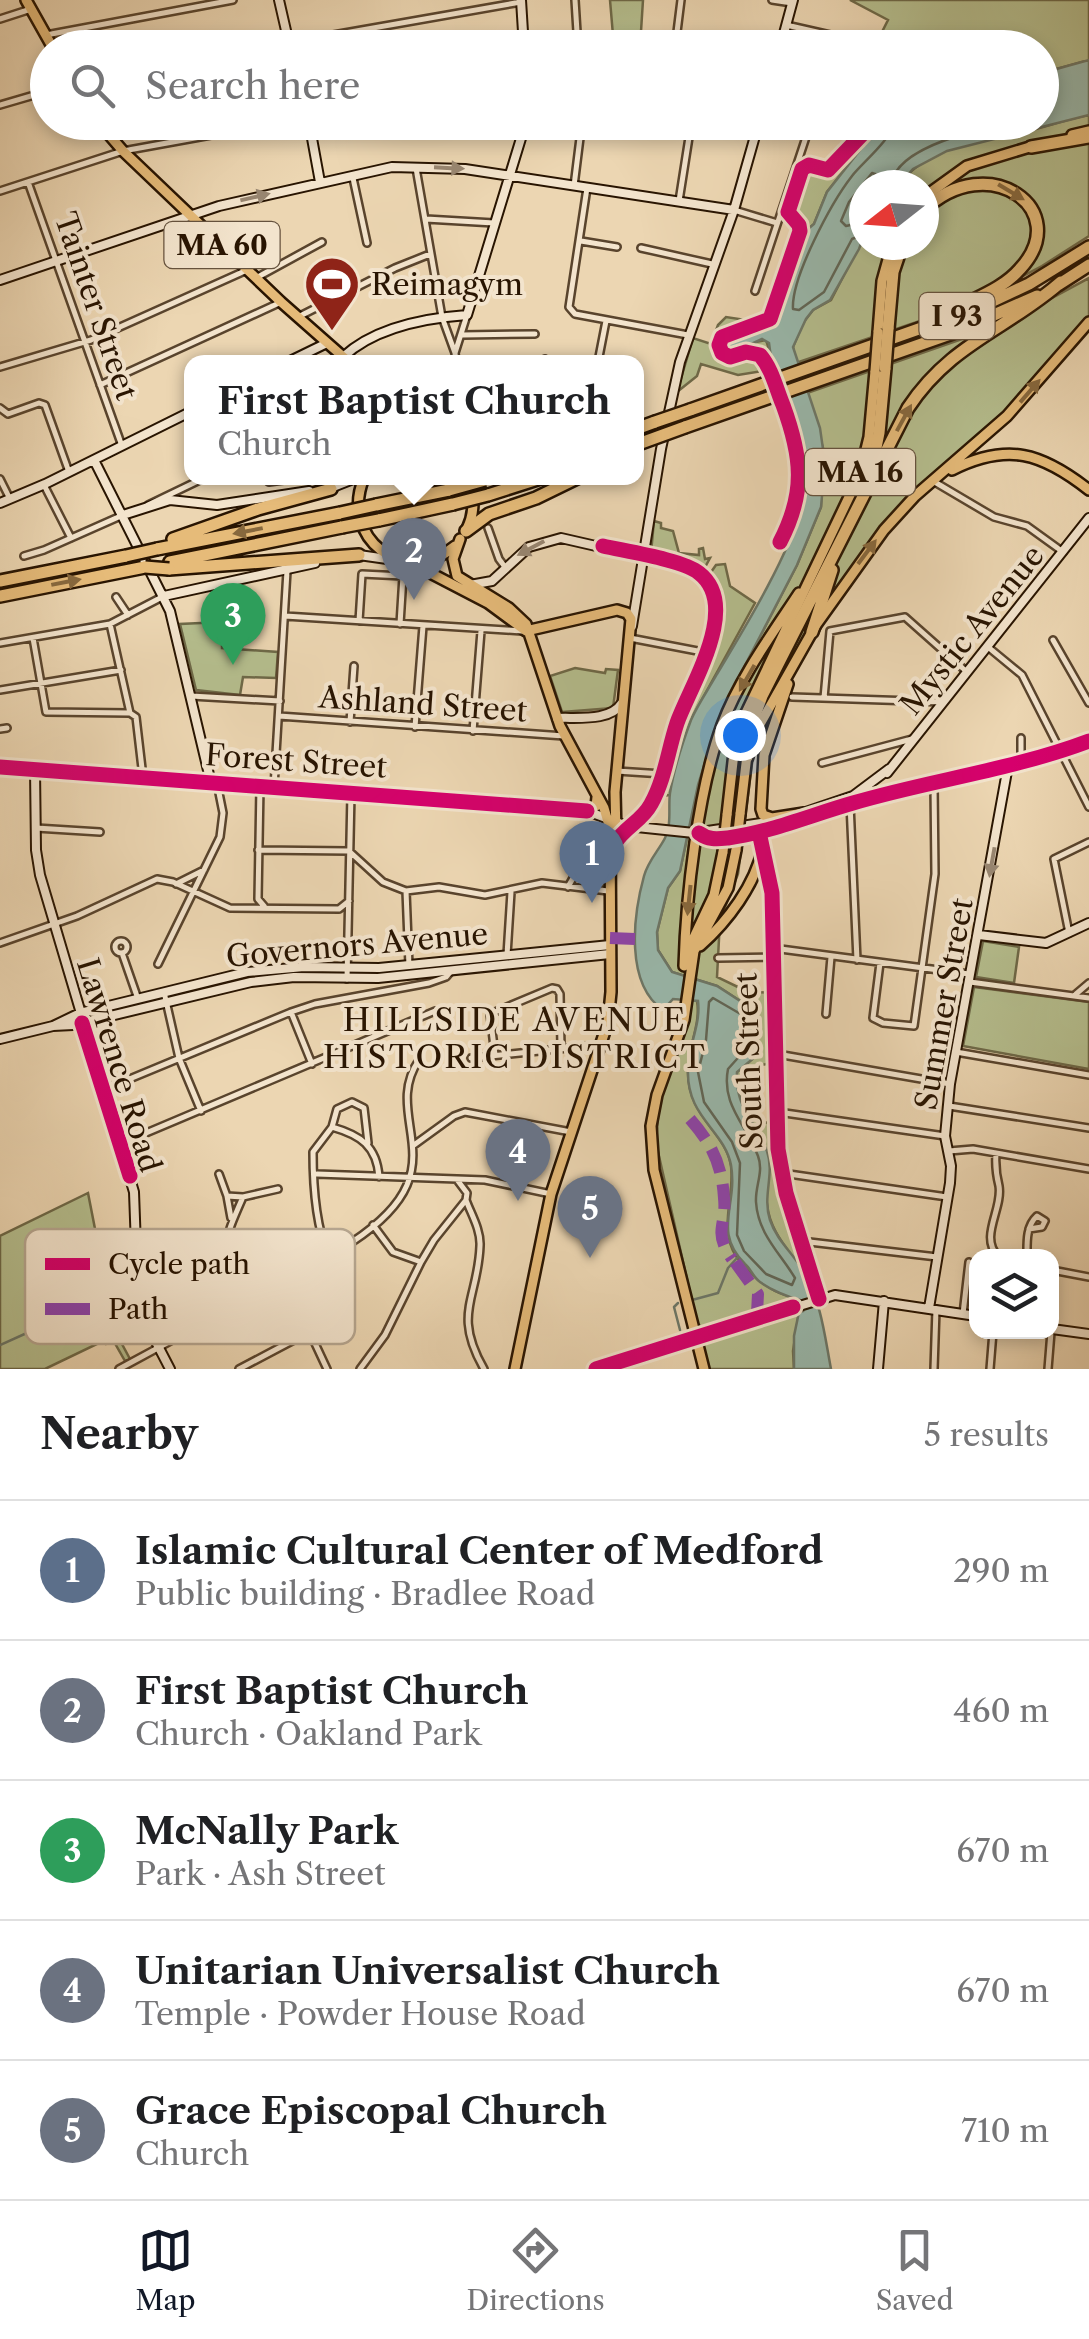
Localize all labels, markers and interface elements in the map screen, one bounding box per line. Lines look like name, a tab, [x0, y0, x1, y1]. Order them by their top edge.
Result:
search box	[30, 30, 1059, 140]
icon: search	[65, 58, 120, 113]
text: Search here	[145, 62, 360, 109]
one-way arrow	[434, 160, 466, 176]
north arrow	[849, 170, 939, 260]
one-way arrow	[997, 183, 1025, 201]
one-way arrow	[240, 189, 271, 204]
street label: Tainter Street	[47, 207, 145, 405]
road number: MA 60	[164, 222, 280, 268]
sports icon: Reimagym	[302, 254, 362, 333]
place label: Reimagym	[371, 266, 523, 303]
road number: I 93	[920, 293, 994, 339]
popup	[184, 355, 644, 485]
text: First Baptist Church	[217, 377, 611, 424]
one-way arrow	[1018, 379, 1040, 404]
one-way arrow	[895, 403, 912, 432]
text: Church	[217, 424, 332, 463]
road number: MA 16	[805, 449, 915, 495]
pin: 2	[382, 518, 446, 600]
one-way arrow	[232, 524, 263, 540]
street label: Mystic Avenue	[892, 538, 1052, 722]
one-way arrow	[517, 539, 546, 556]
one-way arrow	[856, 539, 876, 565]
one-way arrow	[51, 574, 82, 590]
pin: 3	[200, 582, 266, 665]
one-way arrow	[738, 664, 756, 692]
street label: Ashland Street	[317, 678, 529, 730]
your location	[715, 710, 766, 761]
street label: Forest Street	[204, 736, 389, 786]
pin: 1	[560, 820, 624, 903]
one-way arrow	[984, 847, 999, 878]
one-way arrow	[681, 884, 697, 916]
street label: Summer Street	[907, 895, 981, 1113]
street label: Governors Avenue	[224, 915, 490, 975]
street label: Lawrence Road	[69, 953, 169, 1177]
street label: South Street	[727, 971, 771, 1150]
district label: HILLSIDE AVENUE HISTORIC DISTRICT	[323, 1000, 707, 1076]
pin: 4	[486, 1118, 550, 1201]
pin: 5	[558, 1176, 622, 1258]
legend	[25, 1229, 355, 1344]
text: Cycle path	[108, 1247, 250, 1281]
map controls	[969, 1249, 1059, 1339]
button: layers	[969, 1249, 1059, 1339]
text: Path	[108, 1292, 168, 1326]
text: Nearby	[40, 1408, 198, 1460]
text: 5 results	[924, 1415, 1049, 1454]
text: Islamic Cultural Center of Medford	[135, 1527, 823, 1574]
text: 1	[65, 1551, 80, 1590]
text: 290 m	[953, 1551, 1049, 1590]
text: Public building · Bradlee Road	[135, 1574, 595, 1613]
text: First Baptist Church	[135, 1667, 529, 1714]
text: 2	[63, 1691, 82, 1730]
text: 460 m	[953, 1691, 1049, 1730]
text: Church · Oakland Park	[135, 1714, 481, 1753]
text: McNally Park	[135, 1807, 398, 1854]
text: 3	[63, 1831, 82, 1870]
text: 670 m	[956, 1831, 1049, 1870]
text: Park · Ash Street	[135, 1854, 386, 1893]
text: Unitarian Universalist Church	[135, 1947, 720, 1994]
text: 4	[63, 1971, 82, 2010]
text: 670 m	[956, 1971, 1049, 2010]
text: Temple · Powder House Road	[135, 1994, 586, 2033]
text: Grace Episcopal Church	[135, 2087, 607, 2134]
text: 5	[64, 2111, 81, 2150]
text: 710 m	[961, 2111, 1049, 2150]
text: Church	[135, 2134, 249, 2173]
tab: Map	[135, 2223, 196, 2317]
tab: Directions	[466, 2223, 605, 2317]
tab: Saved	[876, 2223, 954, 2317]

